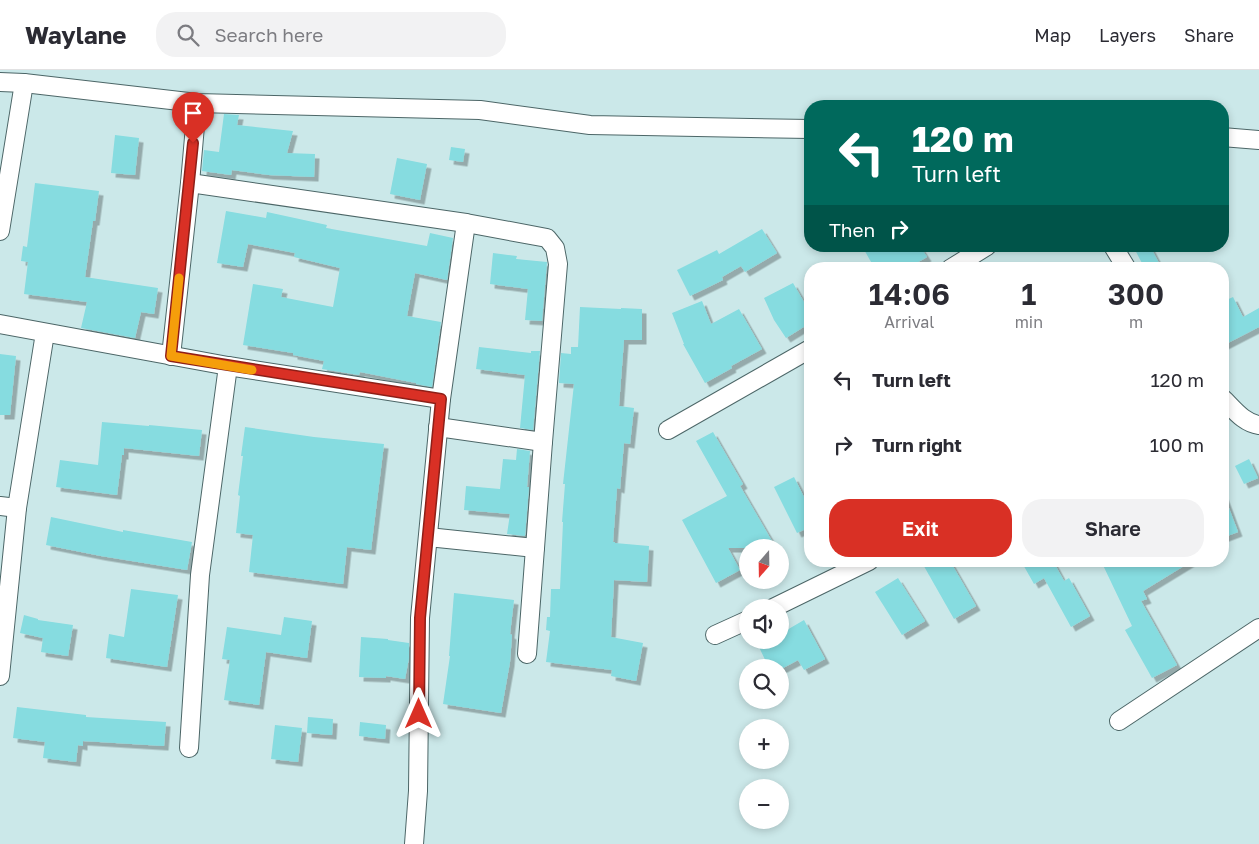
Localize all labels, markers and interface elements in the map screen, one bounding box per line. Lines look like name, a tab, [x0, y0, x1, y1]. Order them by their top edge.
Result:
search box	[156, 12, 506, 57]
text: Waylane	[25, 20, 126, 49]
icon: search	[174, 21, 202, 49]
text: Search here	[214, 23, 323, 46]
text: Map	[1034, 24, 1071, 46]
text: Layers	[1099, 24, 1156, 46]
text: Share	[1184, 24, 1234, 46]
pin	[172, 92, 214, 143]
icon: arrive	[179, 99, 207, 127]
text: 120 m	[912, 118, 1014, 160]
icon: left	[829, 120, 894, 185]
text: Turn left	[912, 160, 1001, 187]
icon: right	[885, 215, 913, 243]
text: Then	[829, 218, 875, 241]
text: 14:06	[869, 276, 950, 312]
text: 1	[1021, 276, 1036, 312]
text: 300	[1108, 276, 1164, 312]
text: Arrival	[884, 312, 934, 332]
text: min	[1015, 312, 1043, 332]
text: m	[1129, 312, 1143, 332]
icon: left	[829, 366, 857, 394]
text: Turn left	[872, 368, 951, 391]
text: 120 m	[1150, 368, 1204, 391]
icon: right	[829, 431, 857, 459]
text: Turn right	[872, 433, 962, 456]
text: 100 m	[1150, 433, 1204, 456]
button: Exit	[829, 499, 1012, 557]
button: Share	[1022, 499, 1204, 557]
north arrow	[739, 539, 789, 589]
map controls	[739, 539, 789, 829]
button: sound	[739, 599, 789, 649]
button: search	[739, 659, 789, 709]
position arrow	[392, 687, 444, 739]
button: +	[739, 719, 789, 769]
button: −	[739, 779, 789, 829]

